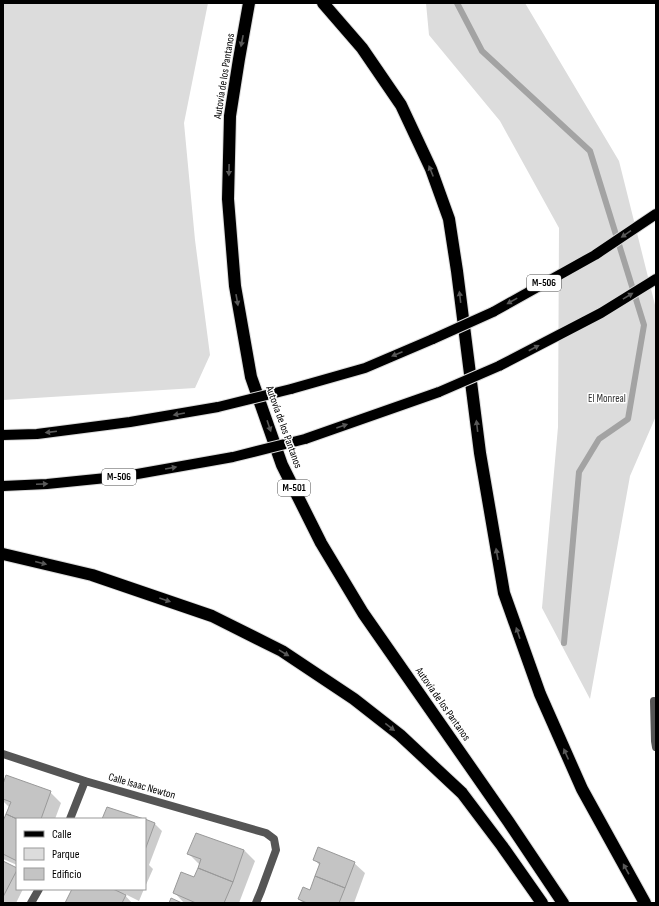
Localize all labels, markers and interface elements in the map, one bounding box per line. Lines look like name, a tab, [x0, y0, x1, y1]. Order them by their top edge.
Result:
street label: Autovía de los Pantanos	[211, 32, 237, 121]
one-way arrow	[239, 35, 245, 47]
one-way arrow	[226, 164, 232, 177]
one-way arrow	[428, 165, 434, 176]
one-way arrow	[620, 230, 631, 238]
road number: M-506	[527, 275, 561, 291]
one-way arrow	[457, 291, 463, 303]
one-way arrow	[622, 292, 634, 299]
one-way arrow	[235, 294, 241, 306]
one-way arrow	[506, 298, 518, 305]
one-way arrow	[528, 345, 540, 351]
one-way arrow	[390, 352, 402, 358]
street label: Autovía de los Pantanos	[263, 383, 305, 470]
park label: El Monreal	[588, 392, 626, 405]
one-way arrow	[173, 411, 185, 417]
one-way arrow	[266, 420, 272, 432]
one-way arrow	[474, 420, 480, 432]
one-way arrow	[336, 422, 348, 428]
one-way arrow	[45, 429, 57, 435]
one-way arrow	[165, 465, 177, 471]
road number: M-506	[102, 469, 136, 485]
road number: M-501	[278, 480, 310, 496]
one-way arrow	[36, 481, 48, 488]
one-way arrow	[494, 548, 500, 560]
one-way arrow	[35, 560, 47, 566]
one-way arrow	[160, 597, 172, 603]
one-way arrow	[515, 627, 521, 639]
one-way arrow	[278, 649, 290, 656]
street label: Autovía de los Pantanos	[412, 664, 473, 743]
one-way arrow	[385, 723, 396, 731]
one-way arrow	[563, 747, 569, 759]
street label: Calle Isaac Newton	[107, 770, 177, 802]
legend	[16, 818, 146, 890]
text: Calle	[52, 827, 72, 842]
text: Parque	[52, 847, 80, 862]
one-way arrow	[623, 863, 630, 875]
text: Edificio	[52, 867, 81, 882]

